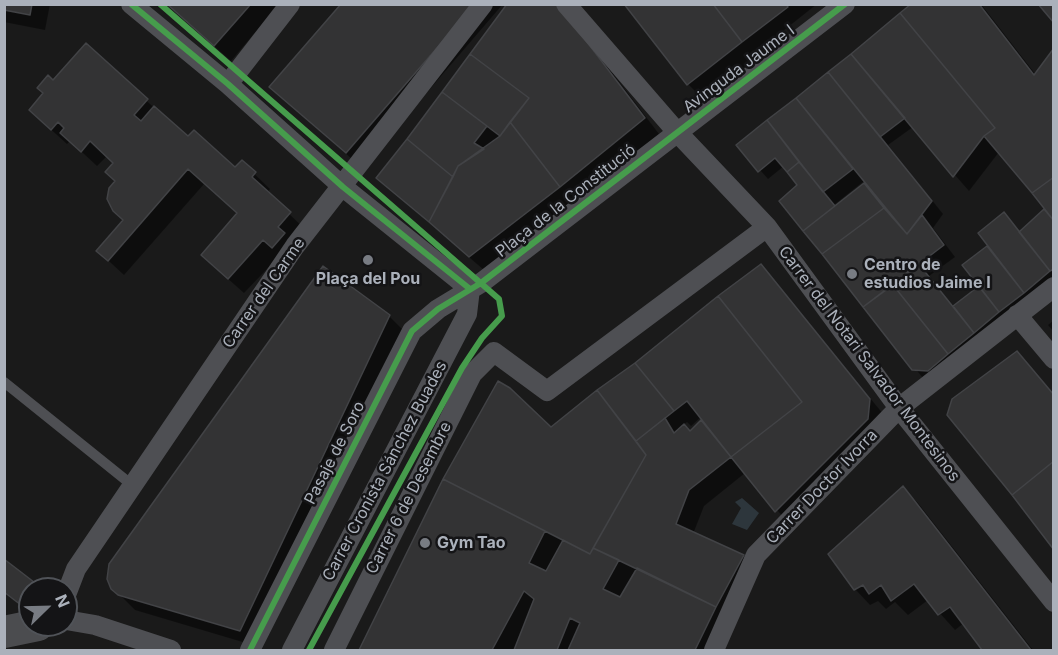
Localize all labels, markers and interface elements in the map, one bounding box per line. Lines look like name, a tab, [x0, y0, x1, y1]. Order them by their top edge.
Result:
street label: Avinguda Jaume I	[679, 21, 799, 117]
street label: Plaça de la Constitució	[492, 140, 640, 262]
street label: Carrer del Carme	[219, 234, 309, 352]
street label: Carrer del Notari Salvador Montesinos	[774, 243, 964, 485]
marker: Plaça del Pou	[361, 253, 375, 267]
place label: Centro de estudios Jaime I	[864, 255, 991, 293]
marker: Centro de estudios Jaime I	[845, 267, 859, 281]
place label: Plaça del Pou	[316, 269, 420, 289]
street label: Carrer Cronista Sánchez Buades	[319, 358, 451, 584]
street label: Pasaje de Soro	[301, 398, 369, 508]
street label: Carrer 6 de Desembre	[362, 419, 456, 577]
street label: Carrer Doctor Ivorra	[762, 426, 882, 548]
place label: Gym Tao	[437, 533, 506, 553]
marker: Gym Tao	[418, 536, 432, 550]
north arrow	[18, 577, 78, 637]
text: N	[51, 591, 74, 610]

